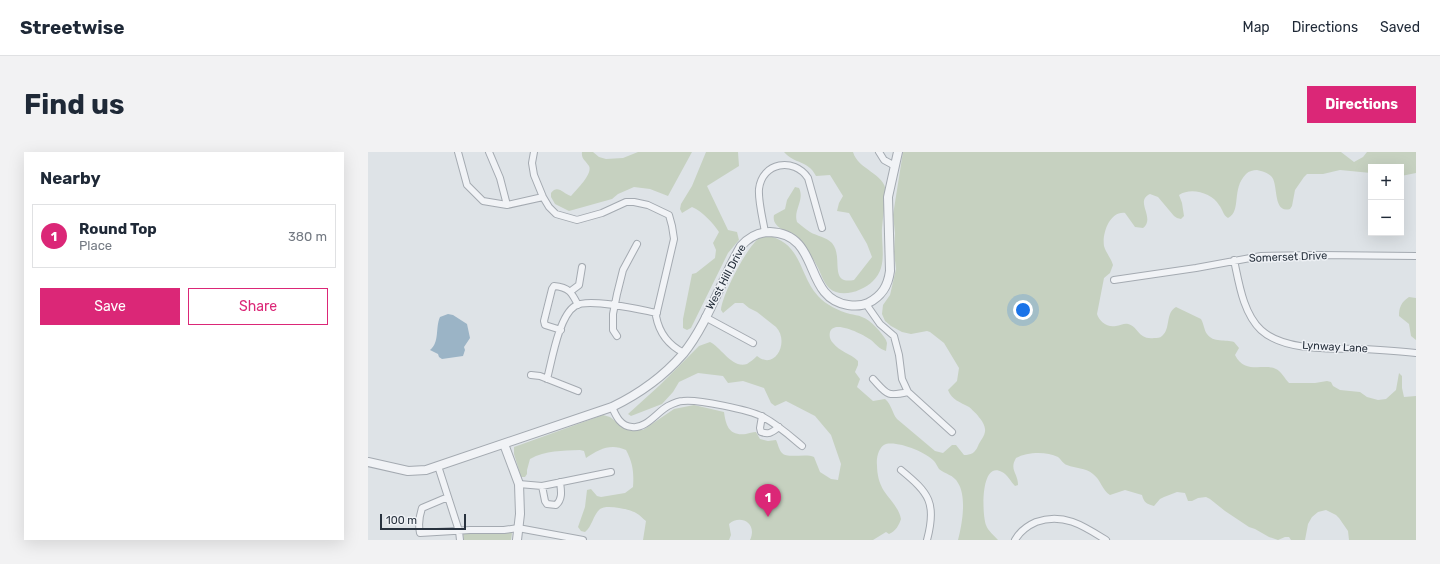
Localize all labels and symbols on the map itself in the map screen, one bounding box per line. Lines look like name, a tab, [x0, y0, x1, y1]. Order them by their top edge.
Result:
street label: West Hill Drive	[703, 242, 749, 312]
street label: Somerset Drive	[1249, 249, 1327, 265]
your location	[1013, 300, 1033, 320]
street label: Lynway Lane	[1302, 339, 1368, 355]
pin: 1	[755, 484, 781, 517]
scale bar	[380, 512, 466, 531]

